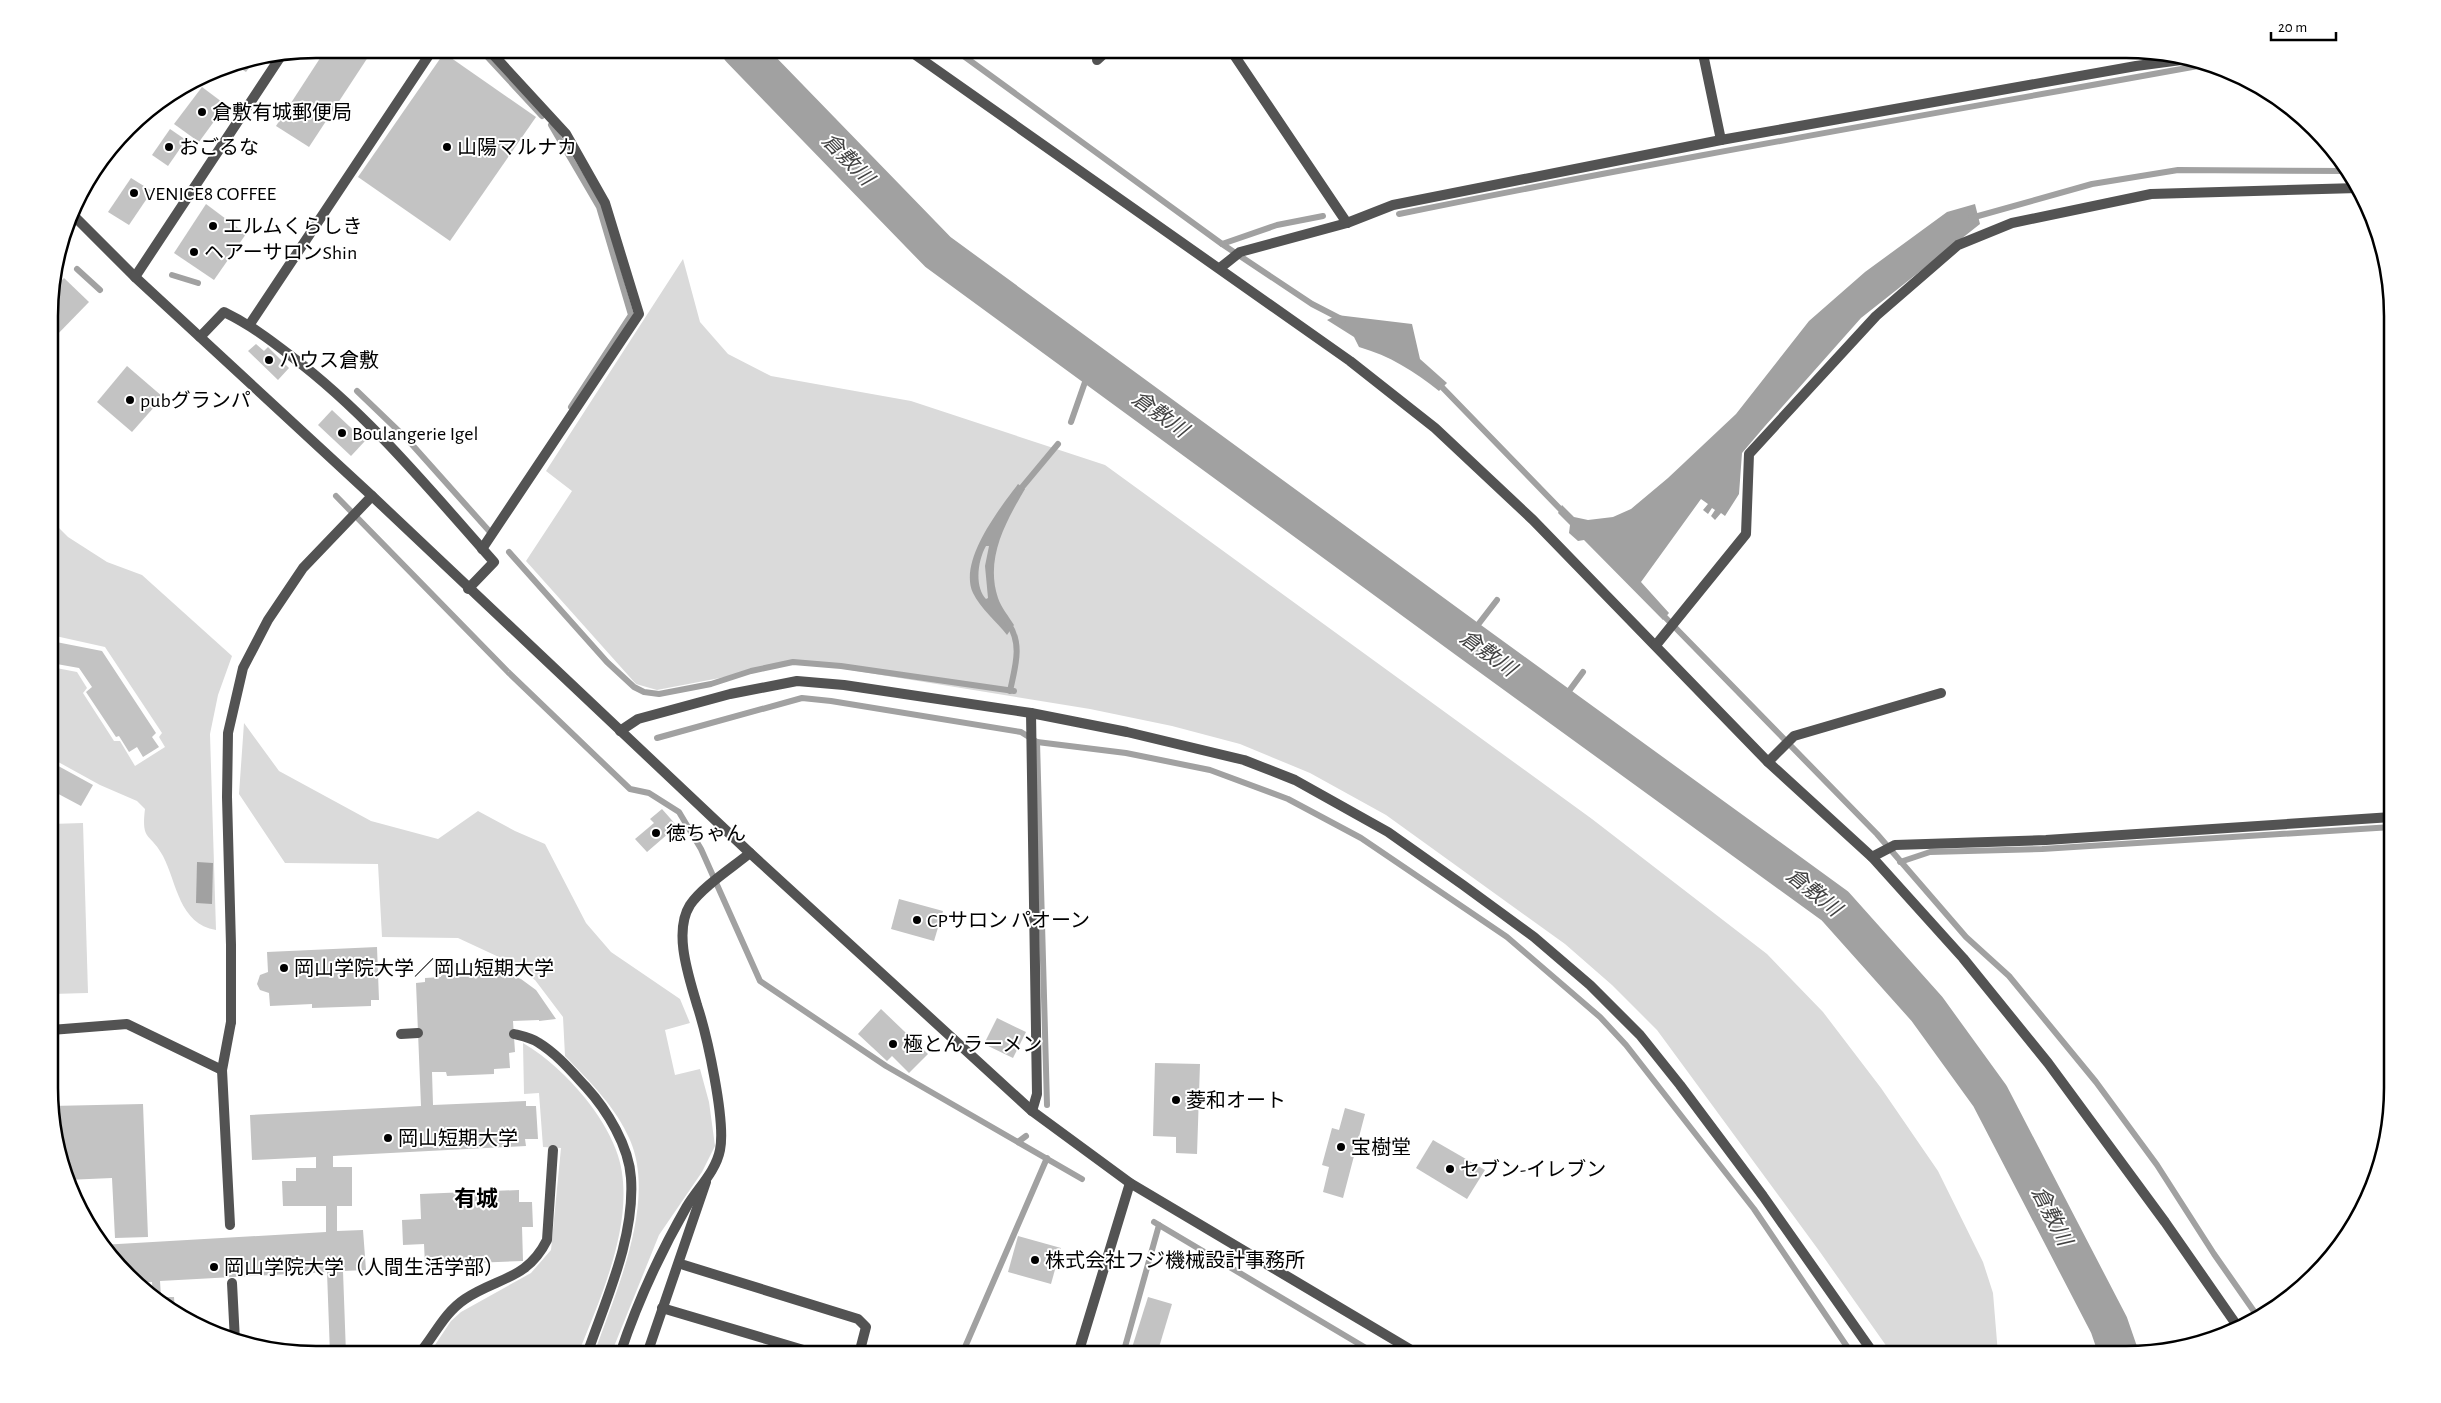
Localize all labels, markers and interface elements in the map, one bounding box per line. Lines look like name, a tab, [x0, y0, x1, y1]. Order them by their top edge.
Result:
scale bar	[2271, 10, 2336, 42]
text: 20 m	[2278, 20, 2307, 35]
place label: 倉敷有城郵便局	[212, 101, 352, 123]
marker: 倉敷有城郵便局	[196, 106, 208, 118]
water label: 倉敷川	[818, 129, 879, 191]
place label: おごるな	[179, 137, 259, 158]
place label: 山陽マルナカ	[457, 137, 577, 158]
marker: おごるな	[163, 141, 175, 153]
marker: 山陽マルナカ	[441, 141, 453, 153]
place label: VENICE8 COFFEE	[144, 184, 276, 204]
marker: VENICE8 COFFEE	[128, 187, 140, 199]
place label: エルムくらしき	[223, 216, 363, 237]
marker: エルムくらしき	[207, 220, 219, 232]
place label: ヘアーサロンShin	[204, 243, 357, 263]
marker: ヘアーサロンShin	[188, 246, 200, 258]
place label: ハウス倉敷	[279, 349, 379, 371]
marker: ハウス倉敷	[263, 354, 275, 366]
water label: 倉敷川	[1128, 387, 1194, 443]
place label: pubグランパ	[140, 390, 251, 411]
marker: pubグランパ	[124, 394, 136, 406]
place label: Boulangerie Igel	[352, 424, 478, 444]
marker: Boulangerie Igel	[336, 427, 348, 439]
water label: 倉敷川	[1456, 626, 1522, 682]
place label: 徳ちゃん	[666, 823, 746, 844]
marker: 徳ちゃん	[650, 827, 662, 839]
water label: 倉敷川	[1783, 864, 1847, 922]
place label: CPサロン パオーン	[927, 910, 1090, 931]
marker: CPサロン パオーン	[911, 914, 923, 926]
place label: 岡山学院大学／岡山短期大学	[294, 958, 554, 979]
marker: 岡山学院大学／岡山短期大学	[278, 962, 290, 974]
place label: 極とんラーメン	[903, 1034, 1042, 1055]
marker: 極とんラーメン	[887, 1038, 899, 1050]
place label: 菱和オート	[1186, 1090, 1286, 1111]
marker: 菱和オート	[1170, 1094, 1182, 1106]
place label: 岡山短期大学	[398, 1128, 518, 1149]
marker: 岡山短期大学	[382, 1132, 394, 1144]
place label: 宝樹堂	[1351, 1137, 1411, 1158]
marker: 宝樹堂	[1335, 1141, 1347, 1153]
place label: セブン-イレブン	[1460, 1158, 1606, 1180]
marker: セブン-イレブン	[1444, 1163, 1456, 1175]
water label: 倉敷川	[2028, 1183, 2077, 1251]
district label: 有城	[454, 1187, 498, 1210]
place label: 株式会社フジ機械設計事務所	[1045, 1249, 1305, 1271]
marker: 株式会社フジ機械設計事務所	[1029, 1254, 1041, 1266]
place label: 岡山学院大学（人間生活学部）	[224, 1256, 504, 1278]
marker: 岡山学院大学（人間生活学部）	[208, 1261, 220, 1273]

